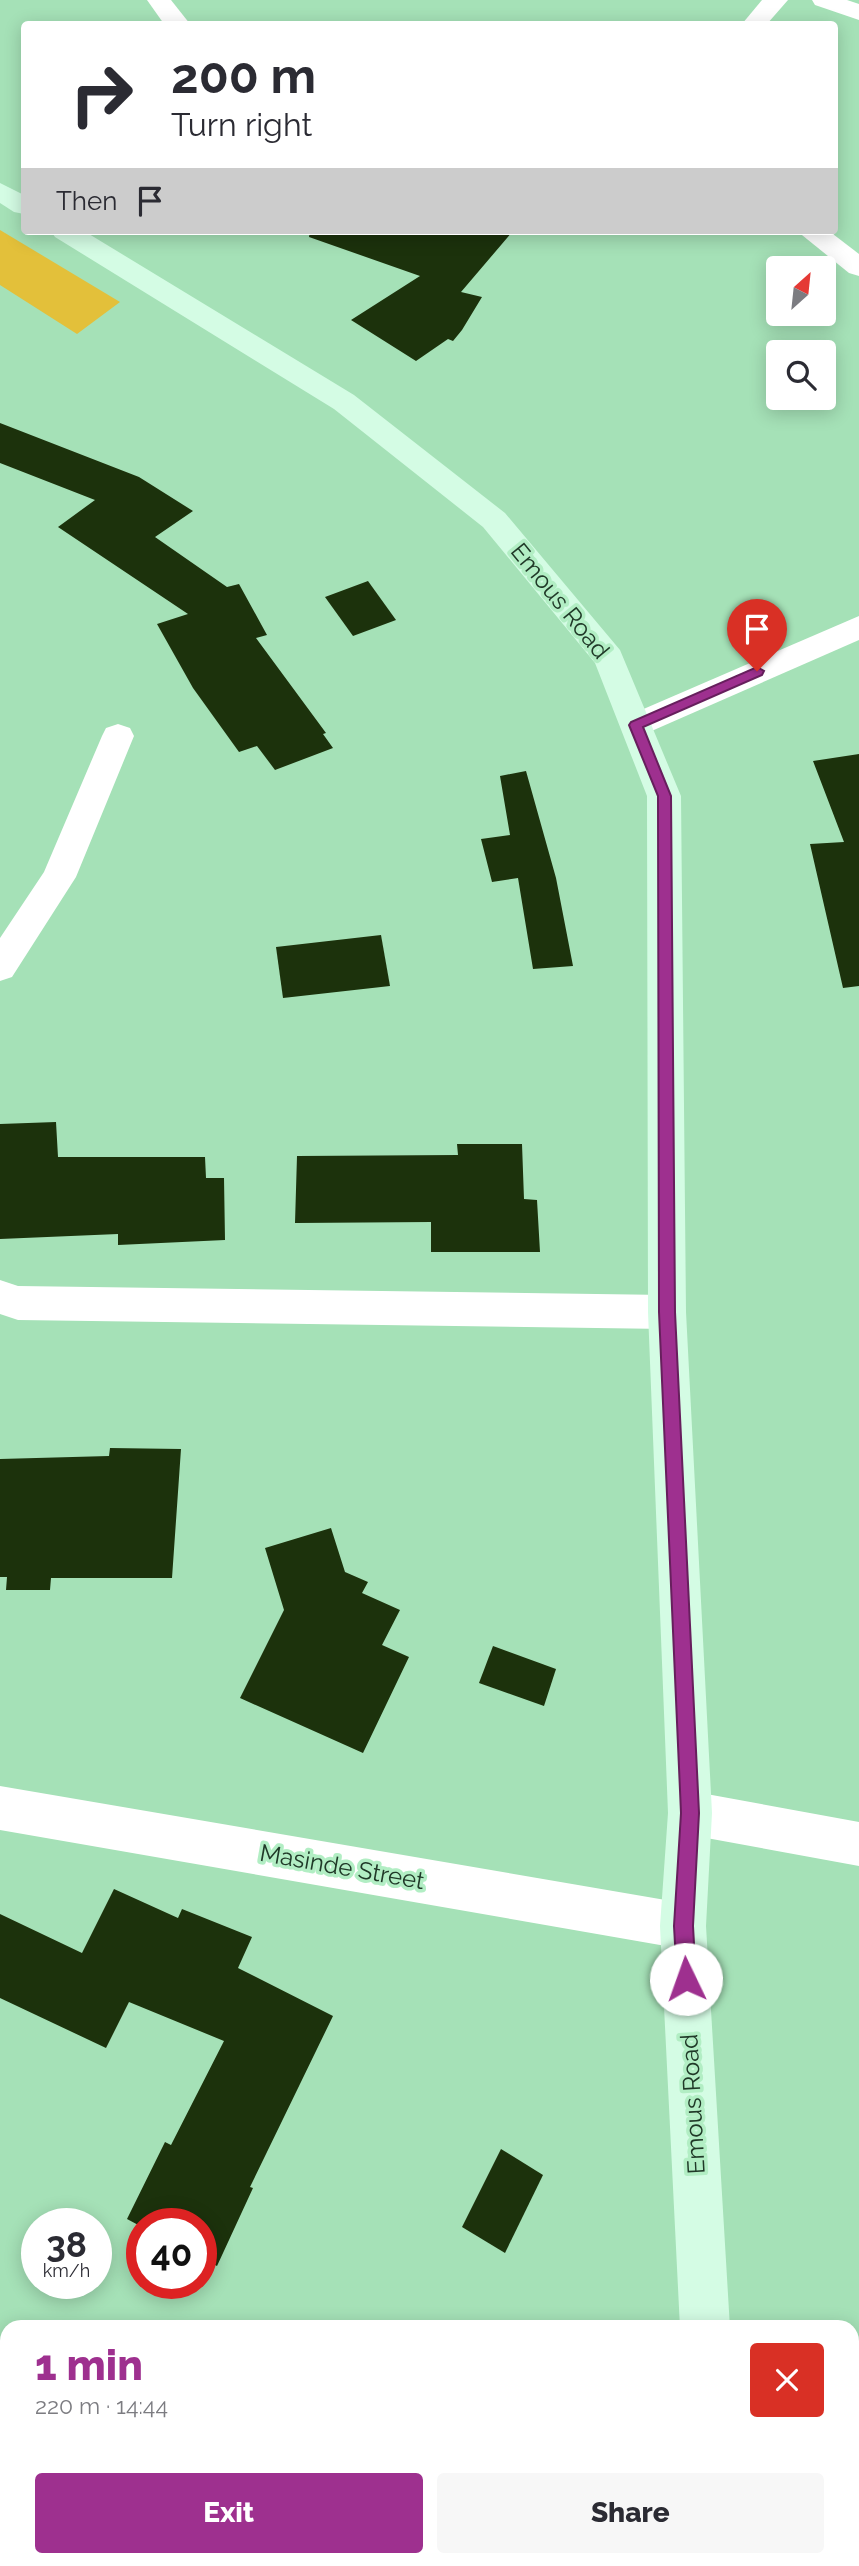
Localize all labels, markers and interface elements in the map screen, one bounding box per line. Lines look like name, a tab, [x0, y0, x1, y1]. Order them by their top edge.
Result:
text: 200 m	[171, 47, 316, 104]
icon: right	[56, 49, 147, 140]
text: Turn right	[171, 106, 312, 143]
icon: arrive	[131, 182, 169, 220]
text: Then	[56, 186, 117, 216]
north arrow	[766, 256, 836, 326]
map controls	[766, 256, 836, 410]
button: search	[766, 340, 836, 410]
street label: Emous Road	[505, 537, 616, 664]
pin	[727, 599, 787, 671]
icon: arrive	[738, 610, 776, 648]
street label: Masinde Street	[258, 1838, 427, 1895]
position arrow	[649, 1942, 723, 2016]
street label: Emous Road	[674, 2033, 711, 2175]
speed limit sign: 40	[126, 2208, 217, 2299]
text: 38	[46, 2224, 87, 2265]
text: km/h	[43, 2260, 90, 2281]
text: 1 min	[35, 2341, 143, 2390]
button: close	[750, 2343, 824, 2417]
text: 220 m · 14:44	[35, 2392, 168, 2419]
button: Exit	[35, 2473, 423, 2553]
button: Share	[437, 2473, 824, 2553]

